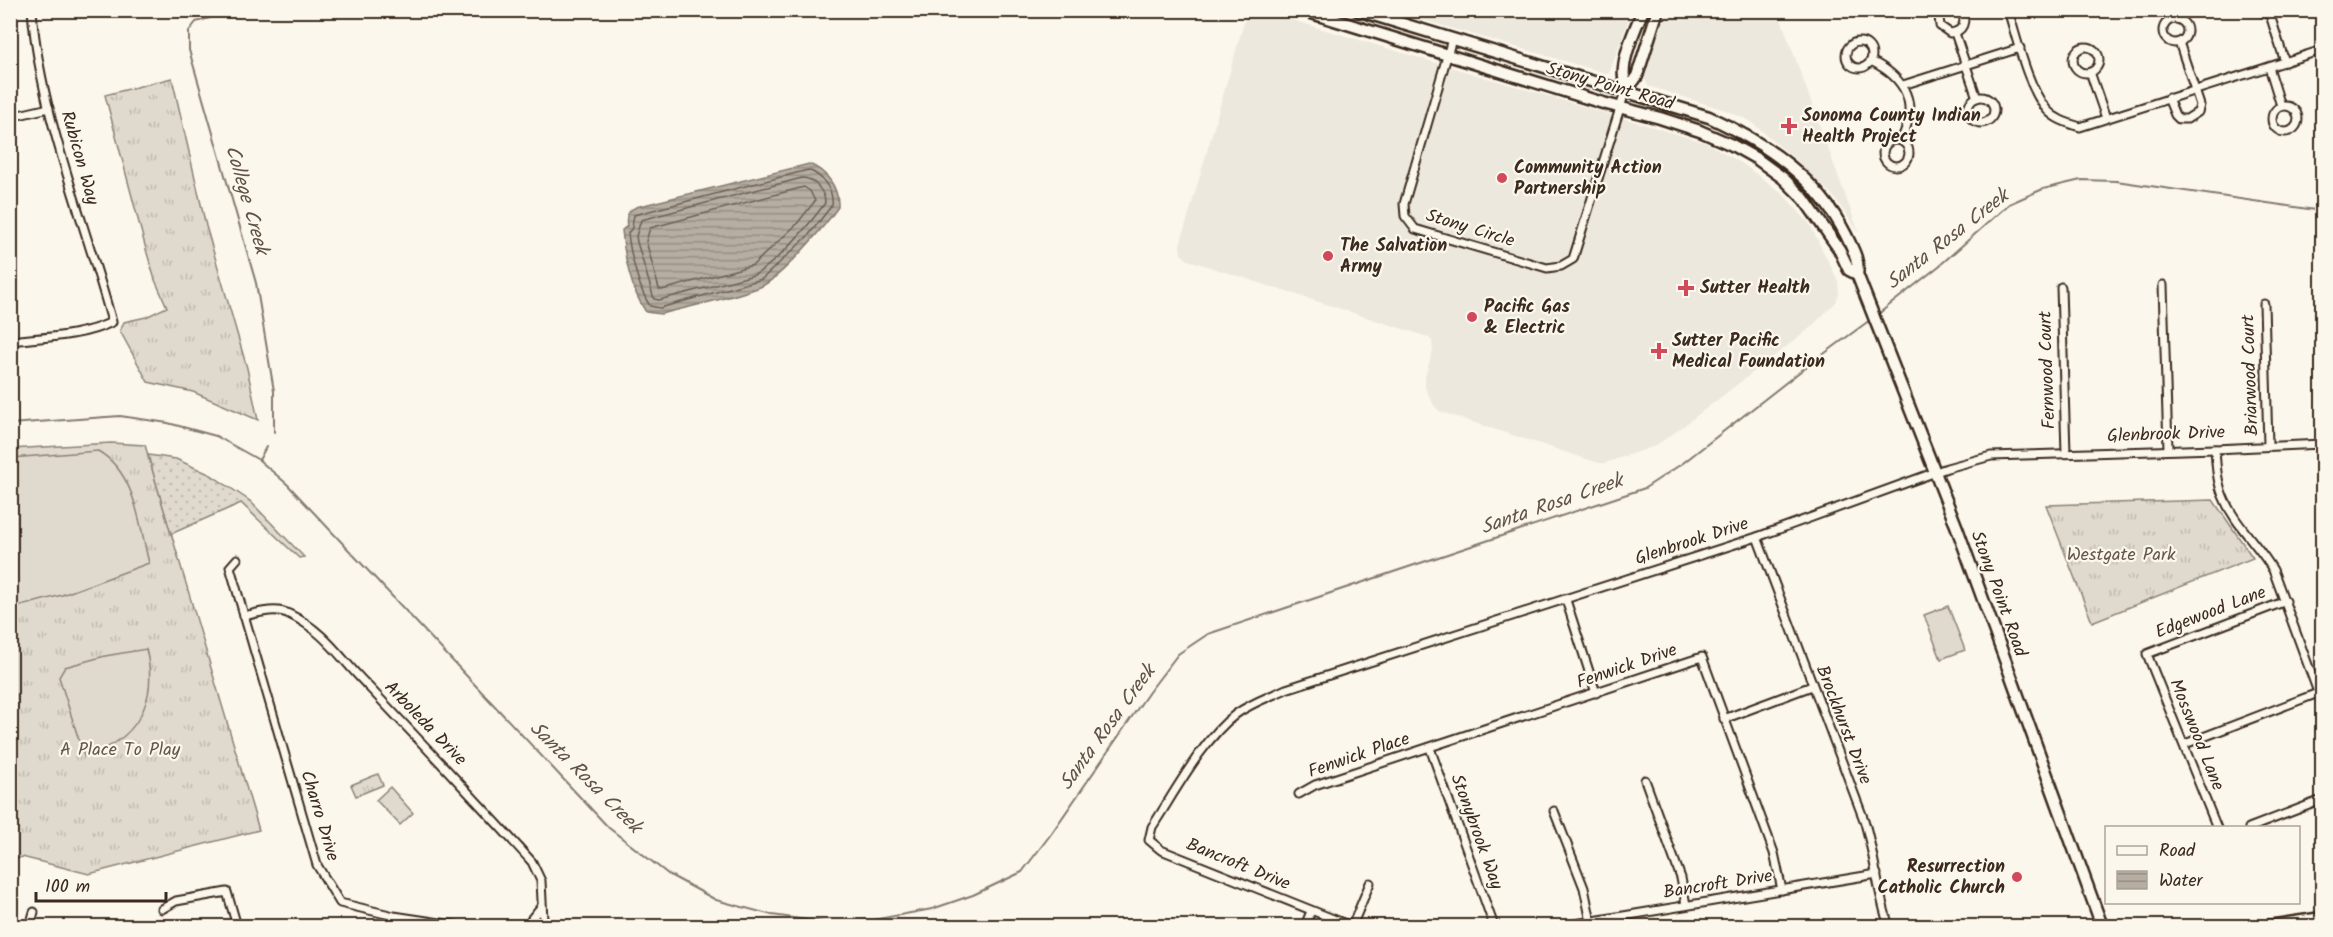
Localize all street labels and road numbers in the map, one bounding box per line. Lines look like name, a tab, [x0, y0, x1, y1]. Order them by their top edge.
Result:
street label: Stony Point Road	[1543, 55, 1678, 119]
street label: Rubicon Way	[52, 107, 106, 209]
street label: Stony Circle	[1422, 202, 1518, 256]
street label: Fernwood Court	[2031, 309, 2065, 430]
street label: Briarwood Court	[2234, 313, 2268, 436]
street label: Glenbrook Drive	[2107, 418, 2225, 452]
street label: Glenbrook Drive	[1631, 510, 1753, 574]
street label: Stony Point Road	[1962, 527, 2035, 662]
street label: Edgewood Lane	[2151, 579, 2271, 647]
street label: Fenwick Drive	[1573, 636, 1681, 698]
street label: Brockhurst Drive	[1807, 661, 1879, 789]
street label: Arboleda Drive	[377, 675, 473, 773]
street label: Mosswood Lane	[2160, 675, 2232, 795]
street label: Fenwick Place	[1304, 725, 1414, 787]
street label: Charro Drive	[291, 767, 347, 865]
street label: Stonybrook Way	[1442, 770, 1511, 894]
street label: Bancroft Drive	[1182, 831, 1294, 899]
street label: Bancroft Drive	[1661, 862, 1775, 908]

